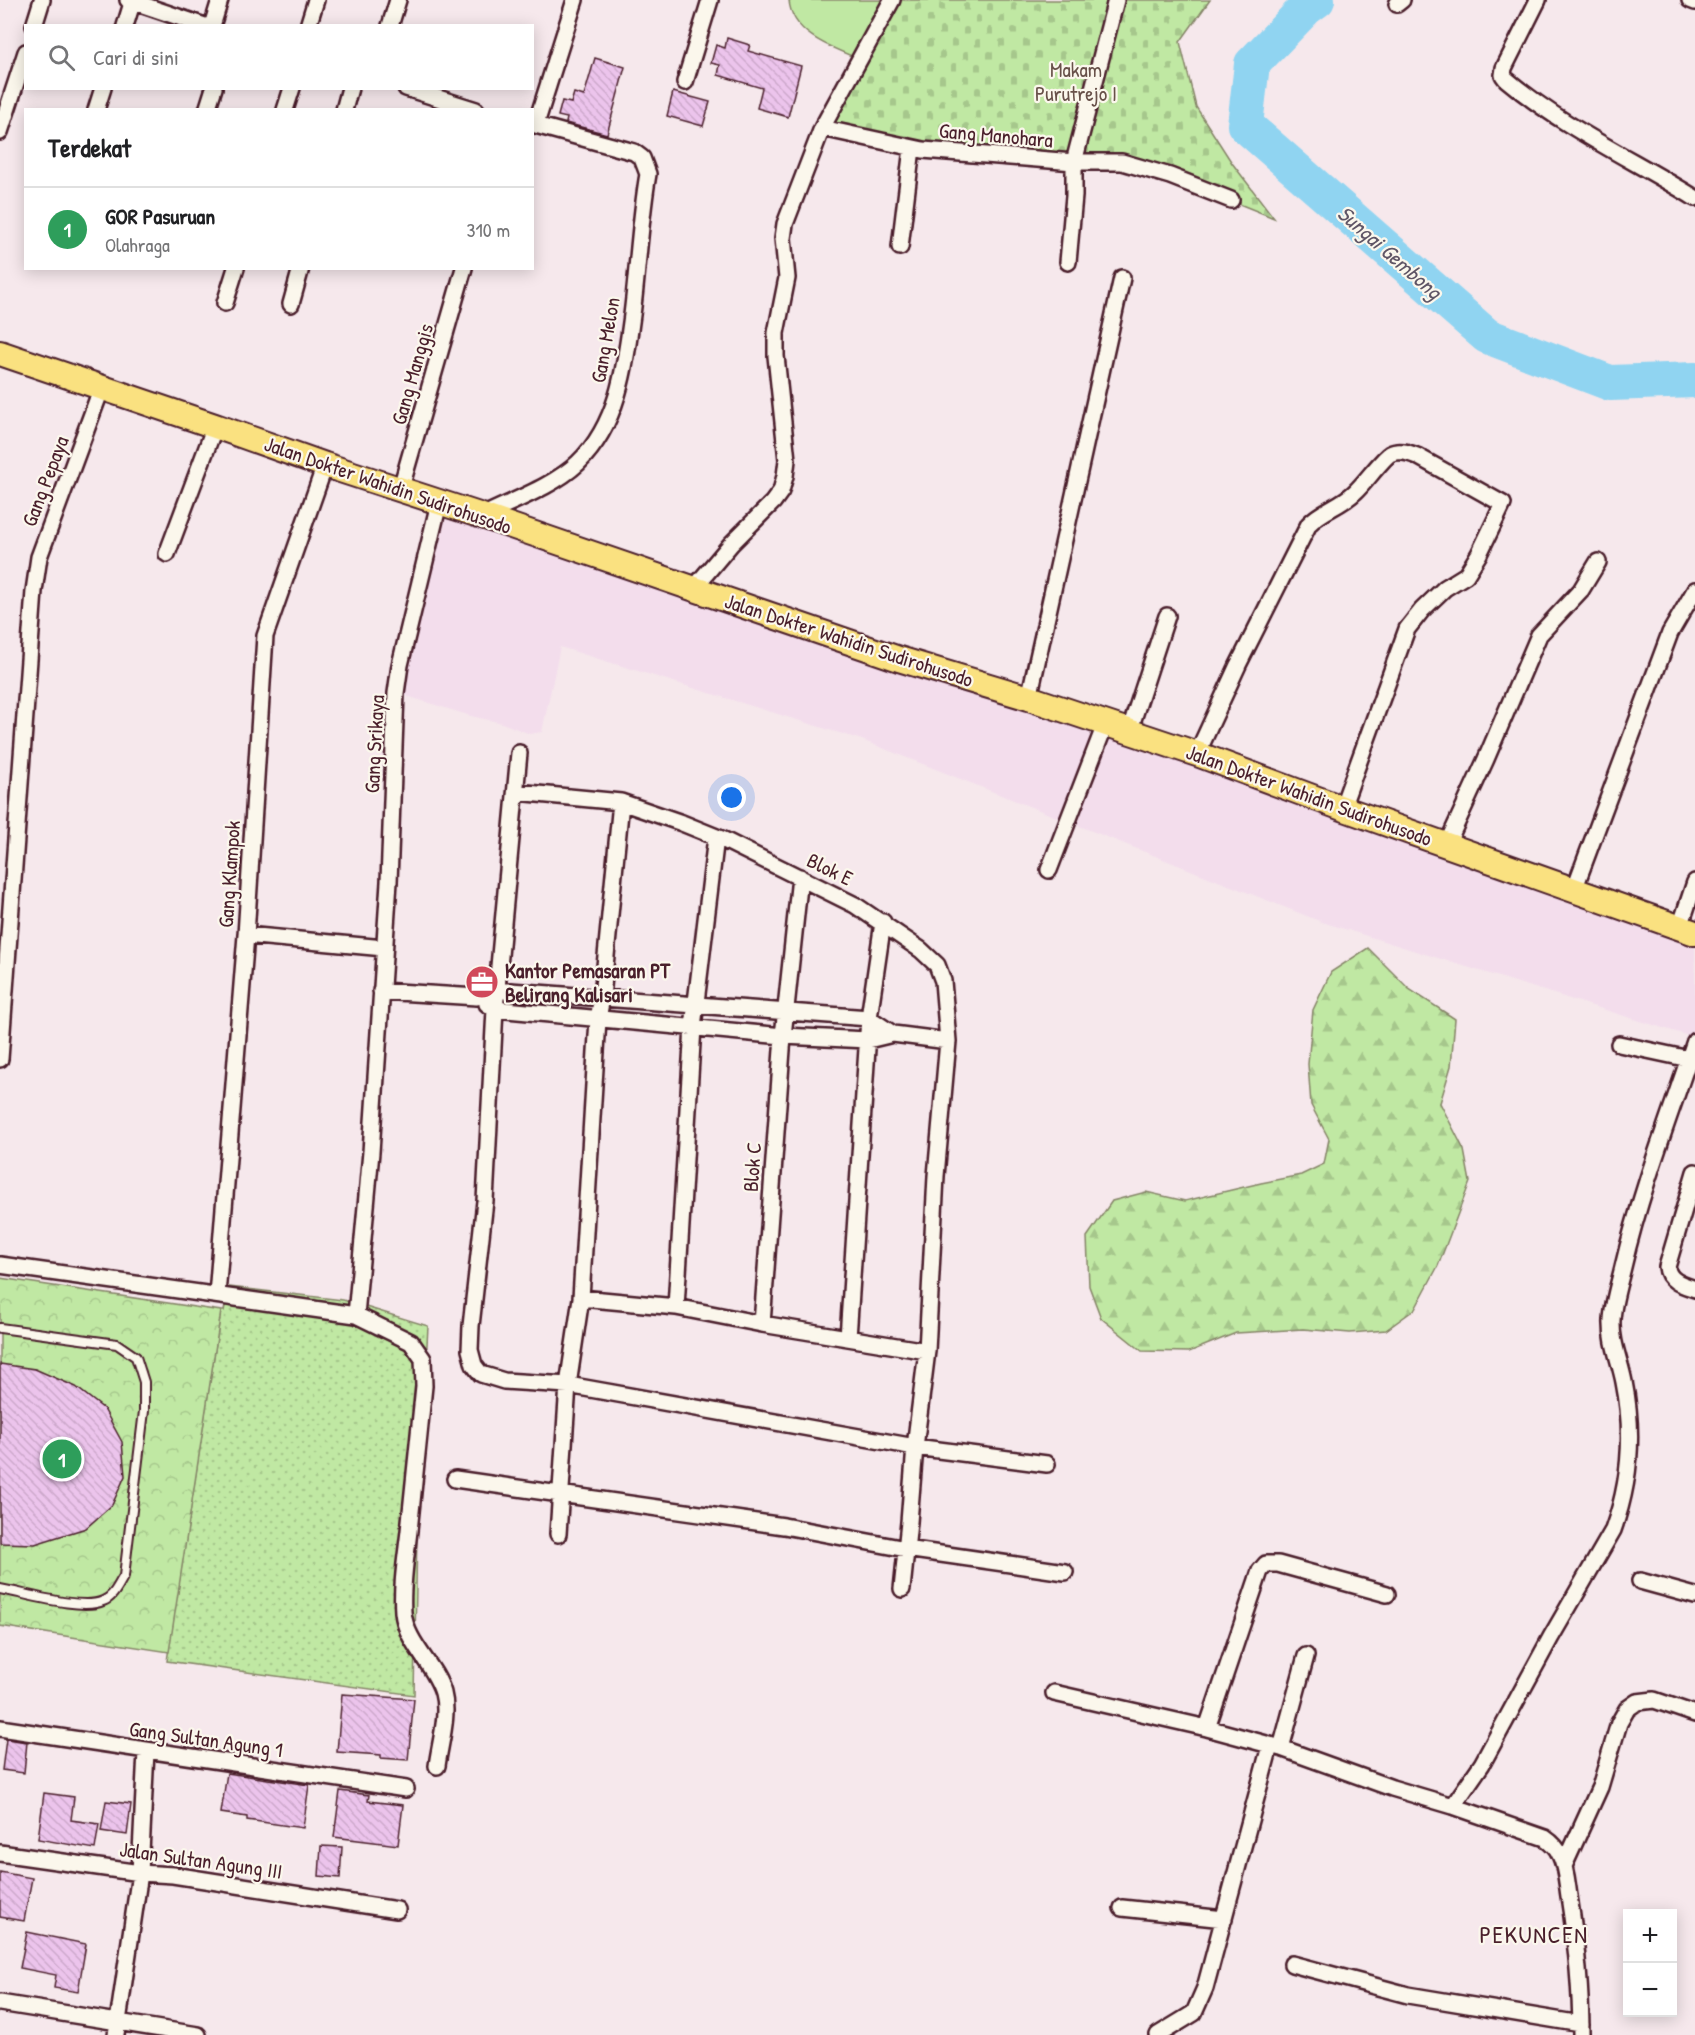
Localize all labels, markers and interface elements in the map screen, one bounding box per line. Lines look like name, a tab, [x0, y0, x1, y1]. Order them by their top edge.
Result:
search box	[24, 24, 534, 90]
icon: search	[45, 41, 78, 74]
text: Cari di sini	[93, 42, 179, 72]
park label: Makam Purutrejo I	[1035, 55, 1117, 108]
street label: Gang Manohara	[938, 116, 1054, 154]
text: Terdekat	[48, 130, 131, 165]
water label: Sungai Gembong	[1331, 198, 1450, 306]
text: GOR Pasuruan	[105, 201, 215, 231]
text: 1	[64, 216, 71, 243]
text: 310 m	[467, 216, 510, 243]
text: Olahraga	[105, 231, 170, 258]
street label: Gang Melon	[583, 295, 627, 385]
street label: Gang Manggis	[384, 320, 440, 428]
street label: Jalan Dokter Wahidin Sudirohusodo	[261, 429, 515, 541]
street label: Gang Pepaya	[14, 432, 76, 530]
street label: Jalan Dokter Wahidin Sudirohusodo	[721, 586, 977, 694]
street label: Gang Srikaya	[357, 694, 391, 794]
street label: Jalan Dokter Wahidin Sudirohusodo	[1182, 737, 1436, 853]
your location	[717, 783, 746, 812]
street label: Gang Klampok	[211, 819, 247, 928]
street label: Blok E	[802, 846, 858, 892]
place label: Kantor Pemasaran PT Belirang Kalisari	[505, 956, 671, 1010]
office icon: Kantor Pemasaran PT Belirang Kalisari	[464, 964, 500, 1000]
street label: Blok C	[736, 1141, 768, 1193]
pin: 1	[42, 1436, 82, 1482]
street label: Gang Sultan Agung 1	[127, 1714, 285, 1764]
street label: Jalan Sultan Agung III	[118, 1834, 284, 1886]
map controls	[1623, 1909, 1677, 2017]
button: +	[1623, 1909, 1677, 1963]
district label: PEKUNCEN	[1479, 1918, 1589, 1950]
button: −	[1623, 1963, 1677, 2017]

